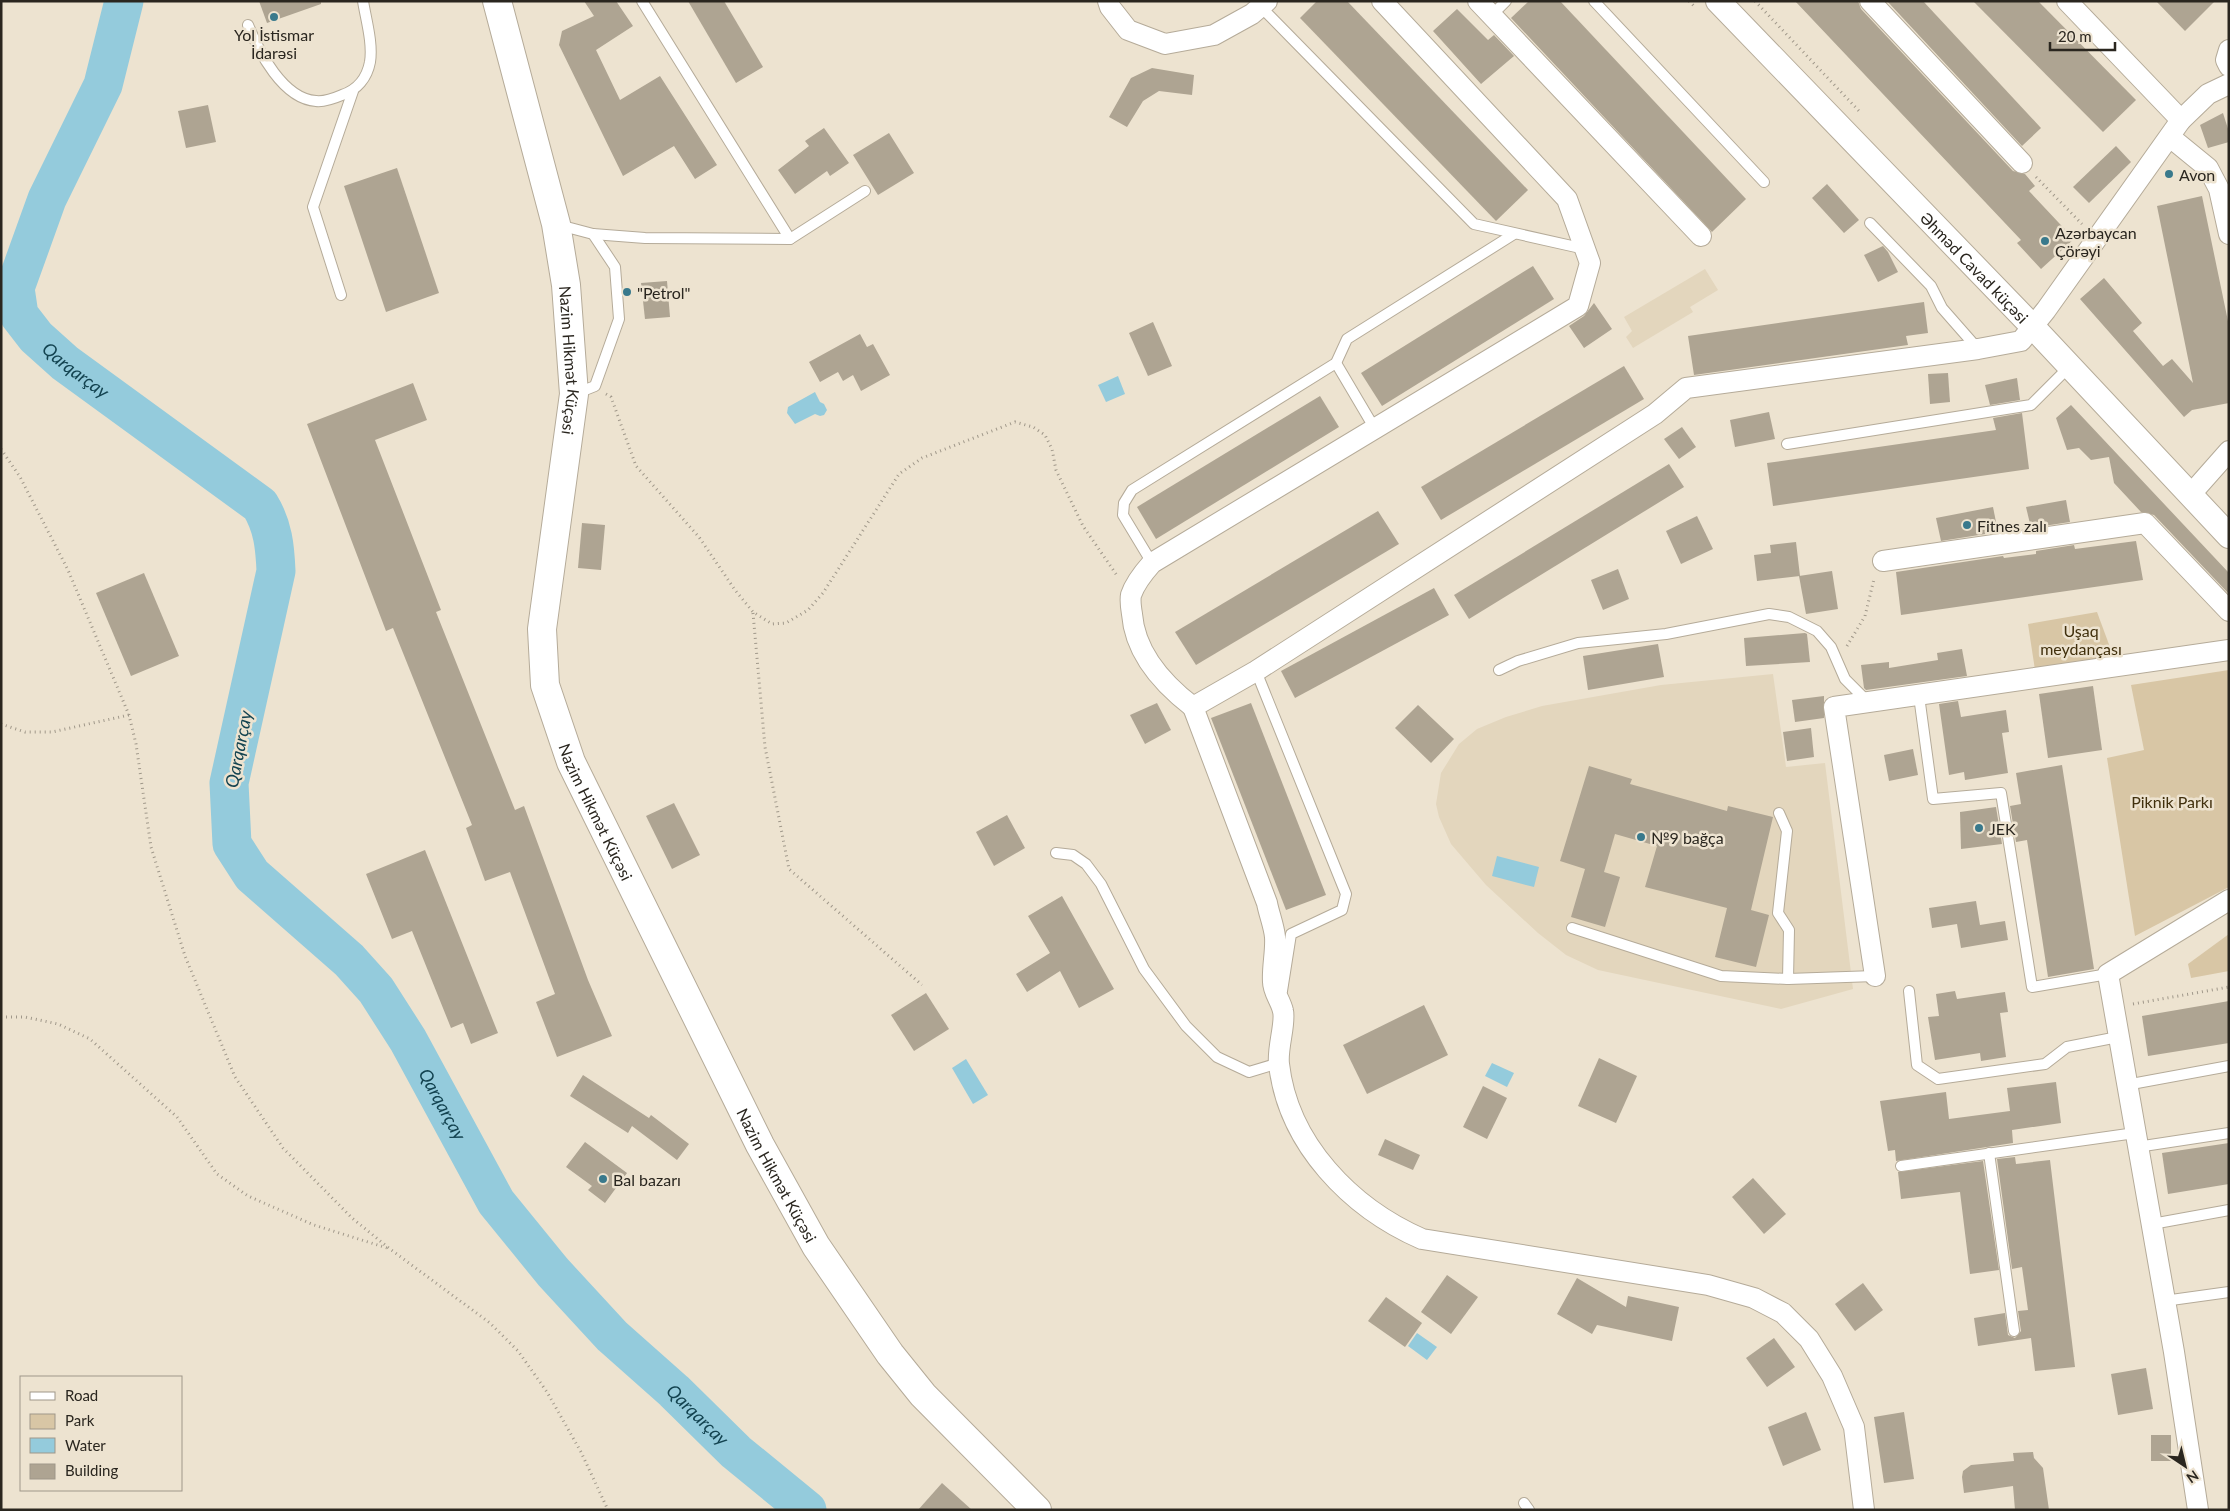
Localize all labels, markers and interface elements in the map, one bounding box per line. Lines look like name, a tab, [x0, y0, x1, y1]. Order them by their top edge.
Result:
marker: Yol İstismar İdarəsi	[268, 11, 280, 23]
scale bar	[2050, 20, 2115, 52]
place label: Yol İstismar İdarəsi	[234, 25, 314, 62]
text: 20 m	[2058, 27, 2092, 45]
place label: Avon	[2179, 165, 2215, 184]
marker: Avon	[2163, 168, 2175, 180]
street label: Əhməd Cavad küçəsi	[1917, 208, 2033, 326]
place label: Azərbaycan Çörəyi	[2055, 223, 2137, 260]
marker: Azərbaycan Çörəyi	[2039, 235, 2051, 247]
place label: "Petrol"	[637, 283, 691, 302]
street label: Nazim Hikmət Küçəsi	[557, 285, 584, 436]
marker: "Petrol"	[621, 286, 633, 298]
water label: Qarqarçay	[38, 337, 114, 403]
place label: Fitnes zalı	[1977, 516, 2047, 535]
marker: Fitnes zalı	[1961, 519, 1973, 531]
park label: Uşaq meydançası	[2040, 621, 2122, 658]
water label: Qarqarçay	[220, 708, 256, 790]
street label: Nazim Hikmət Küçəsi	[556, 741, 637, 883]
park label: Piknik Parkı	[2131, 792, 2213, 811]
place label: JEK	[1989, 819, 2016, 838]
marker: JEK	[1973, 822, 1985, 834]
place label: №9 bağça	[1651, 828, 1724, 847]
marker: №9 bağça	[1635, 831, 1647, 843]
water label: Qarqarçay	[414, 1064, 471, 1144]
street label: Nazim Hikmət Küçəsi	[734, 1105, 821, 1245]
place label: Bal bazarı	[613, 1170, 681, 1189]
marker: Bal bazarı	[597, 1173, 609, 1185]
legend	[20, 1376, 182, 1491]
water label: Qarqarçay	[662, 1379, 734, 1450]
text: Road	[65, 1386, 98, 1404]
text: Park	[65, 1411, 95, 1429]
text: Water	[65, 1436, 106, 1454]
north arrow	[2160, 1441, 2210, 1491]
text: Building	[65, 1461, 118, 1479]
text: N	[2183, 1467, 2202, 1487]

